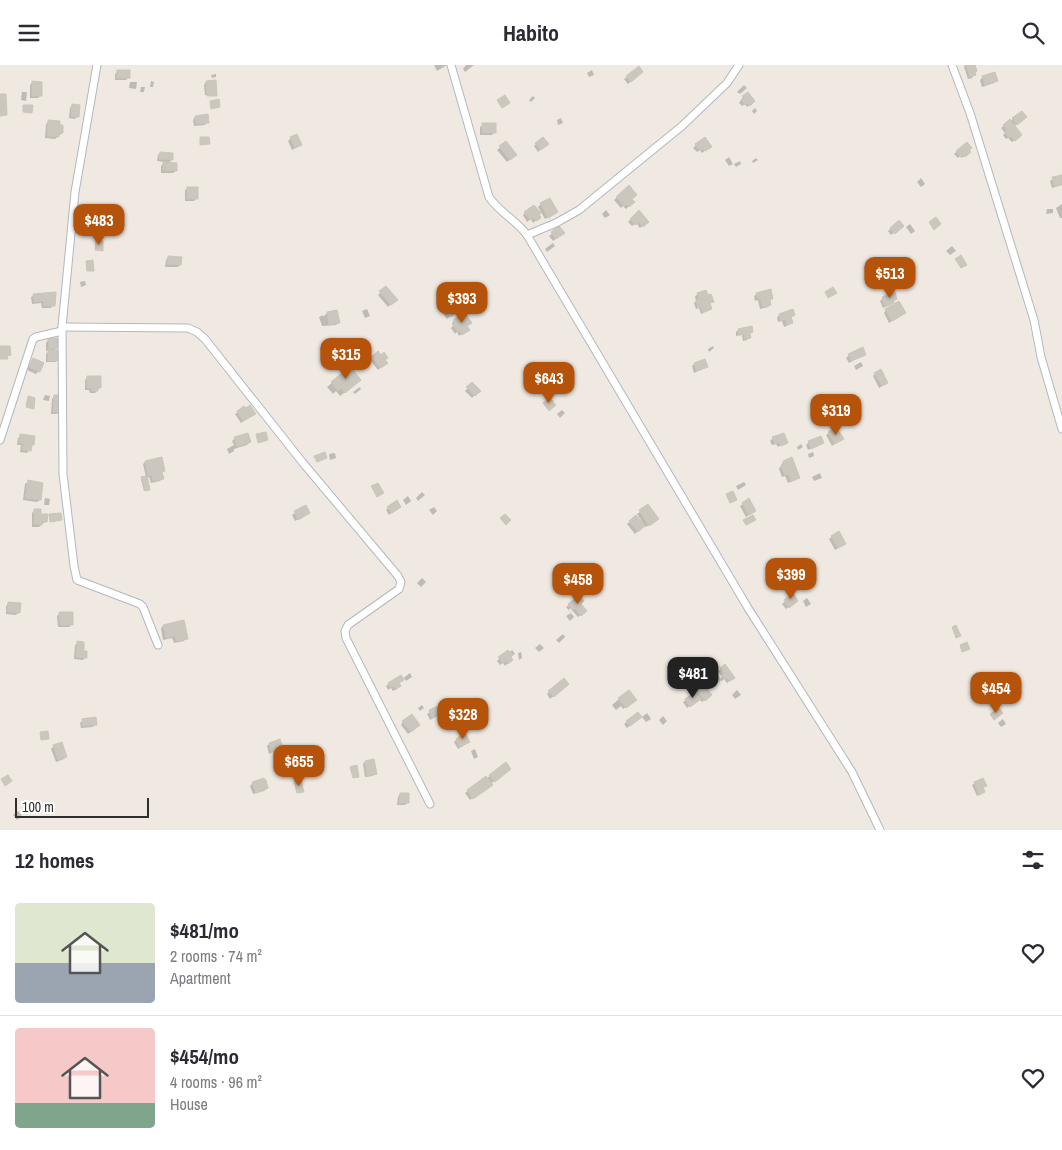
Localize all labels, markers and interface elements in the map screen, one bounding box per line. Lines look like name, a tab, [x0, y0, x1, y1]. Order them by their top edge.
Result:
text: Habito	[503, 18, 559, 48]
icon: menu	[15, 19, 43, 47]
icon: search	[1019, 19, 1047, 47]
pin: $483	[69, 203, 129, 246]
text: $483	[84, 209, 114, 231]
pin: $513	[860, 257, 920, 299]
text: $513	[875, 262, 905, 284]
pin: $393	[432, 281, 492, 324]
text: $393	[447, 287, 477, 309]
pin: $315	[316, 337, 376, 380]
text: $315	[331, 343, 361, 365]
pin: $643	[519, 361, 579, 404]
text: $643	[534, 367, 564, 389]
pin: $319	[806, 393, 866, 436]
text: $319	[821, 399, 851, 421]
pin: $399	[761, 557, 821, 600]
pin: $458	[548, 563, 608, 605]
text: $399	[776, 563, 806, 585]
text: $458	[563, 568, 593, 590]
pin: $481	[663, 657, 723, 699]
text: $481	[678, 662, 708, 684]
pin: $454	[966, 671, 1026, 714]
text: $454	[981, 677, 1011, 699]
pin: $328	[433, 697, 493, 740]
text: $328	[448, 703, 478, 725]
pin: $655	[269, 745, 329, 787]
text: $655	[284, 750, 314, 772]
scale bar	[15, 795, 149, 818]
text: 100 m	[22, 798, 54, 816]
text: 12 homes	[15, 846, 94, 875]
icon: filters	[1019, 846, 1047, 874]
text: $481/mo	[170, 916, 239, 945]
icon: home	[55, 923, 115, 983]
icon: heart	[1019, 939, 1047, 967]
text: 2 rooms · 74 m²	[170, 945, 262, 967]
text: Apartment	[170, 967, 231, 989]
text: $454/mo	[170, 1042, 239, 1071]
icon: home	[55, 1048, 115, 1108]
icon: heart	[1019, 1064, 1047, 1092]
text: 4 rooms · 96 m²	[170, 1071, 262, 1093]
text: House	[170, 1093, 208, 1115]

